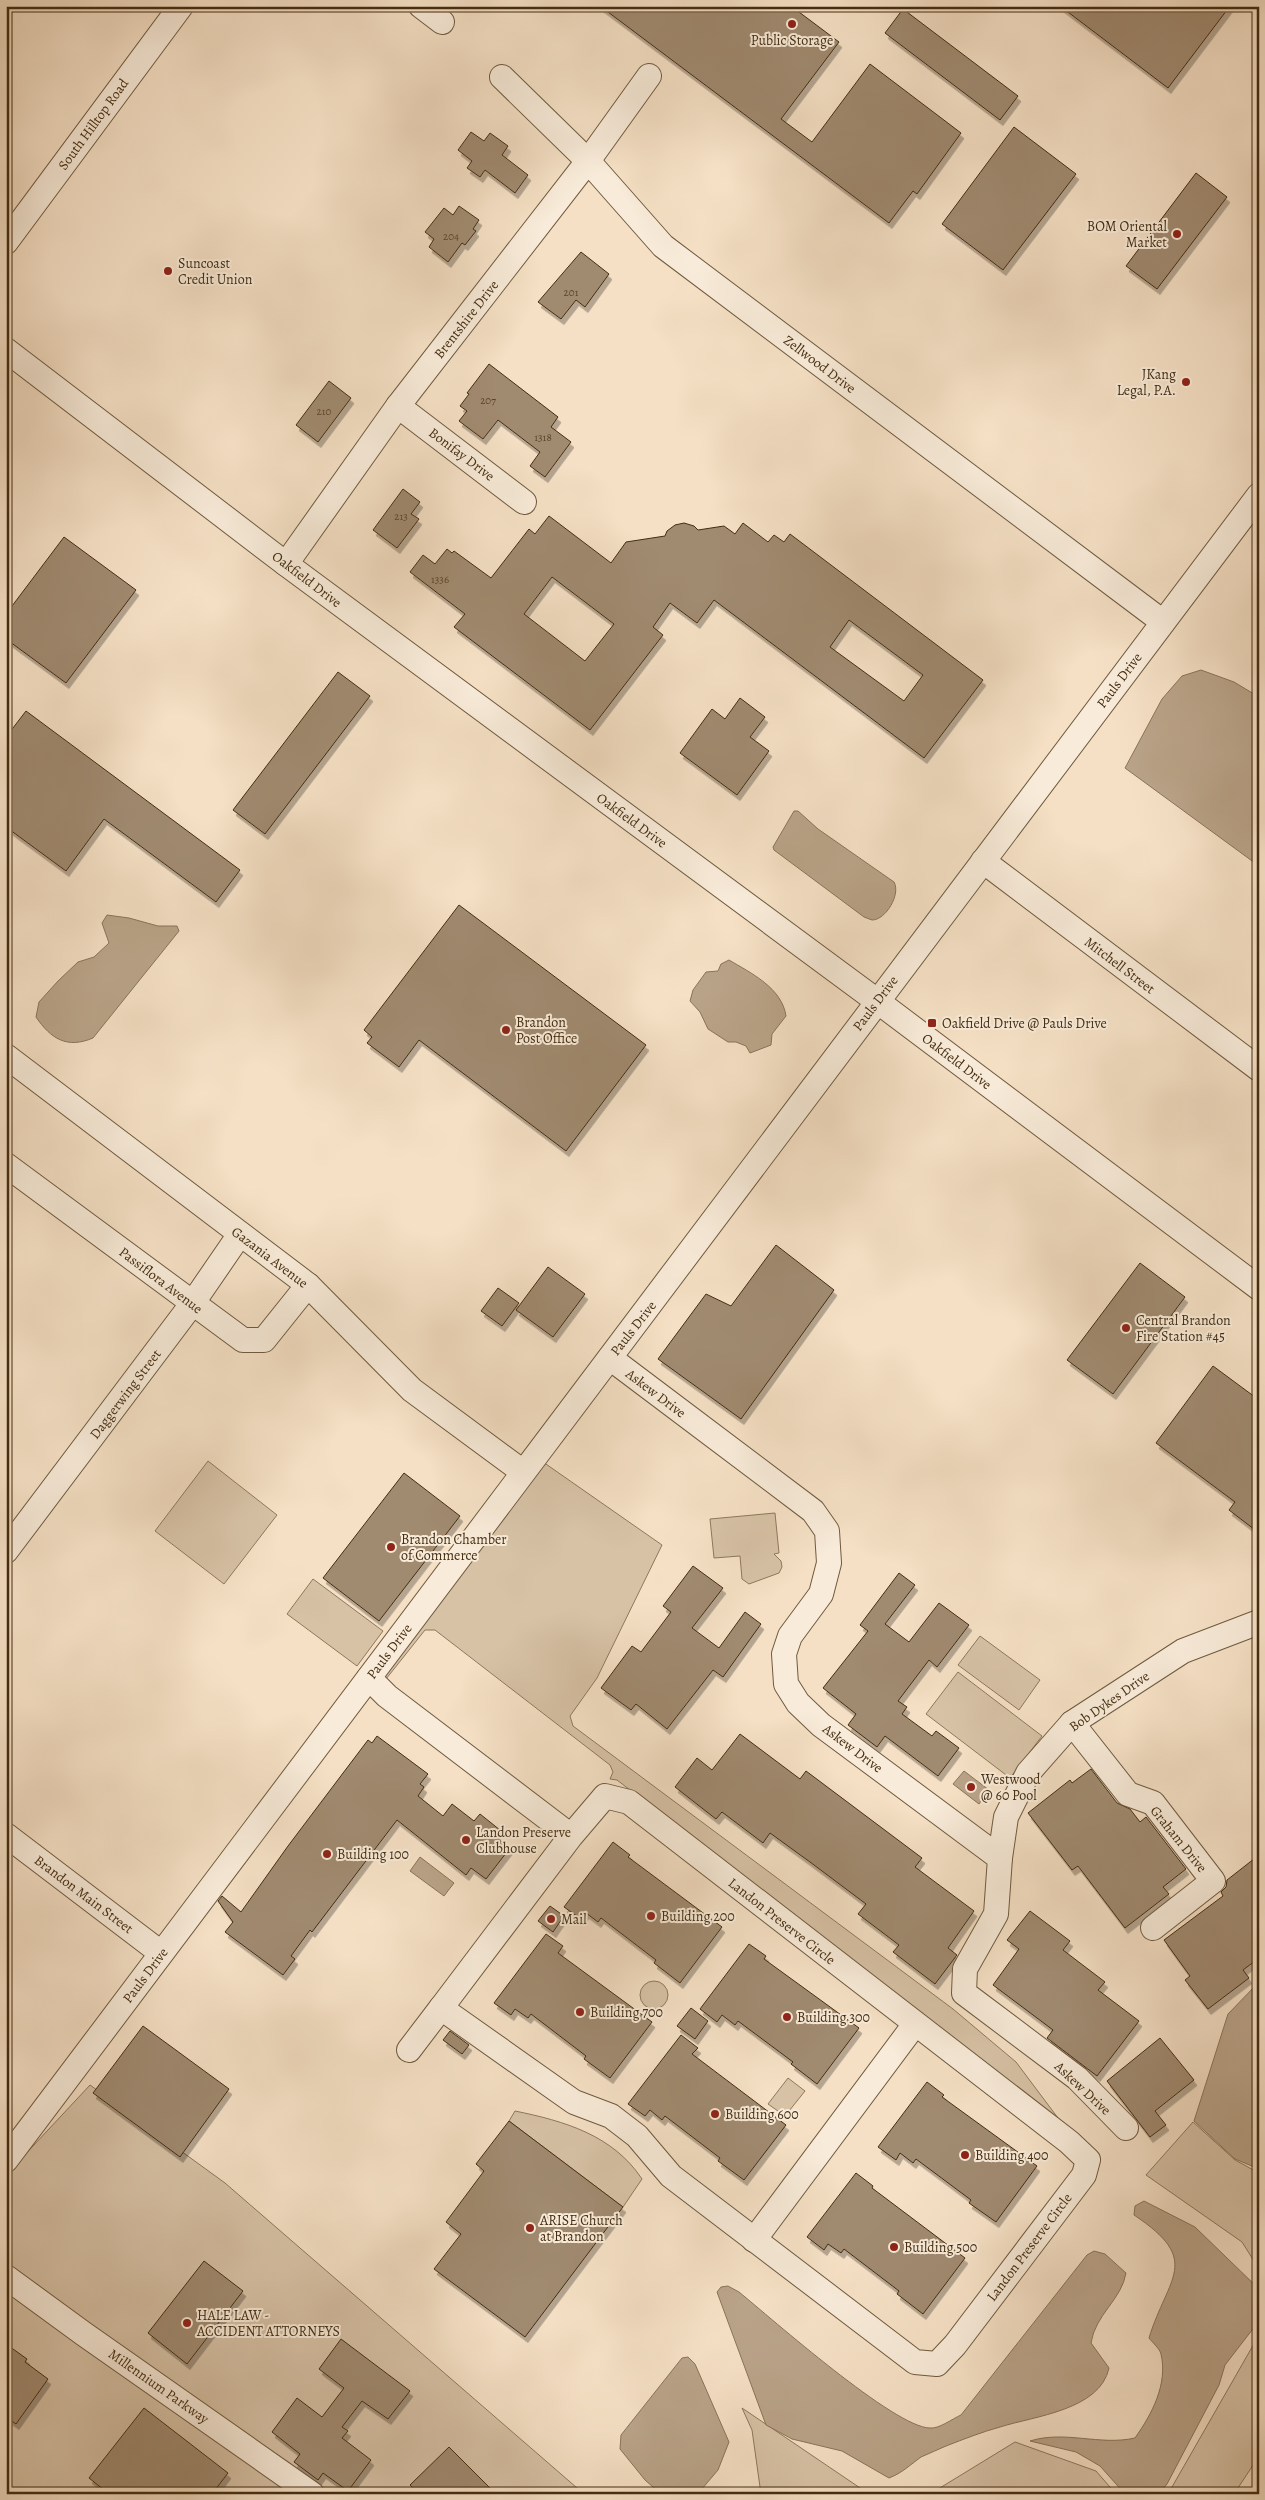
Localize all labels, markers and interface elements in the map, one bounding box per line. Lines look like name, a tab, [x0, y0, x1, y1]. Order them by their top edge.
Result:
marker: Public Storage	[786, 18, 798, 30]
place label: Public Storage	[751, 31, 833, 50]
street label: South Hilltop Road	[54, 74, 133, 174]
place label: BOM Oriental Market	[1087, 217, 1168, 252]
marker: BOM Oriental Market	[1171, 228, 1183, 240]
house number: 204	[443, 229, 459, 244]
place label: Suncoast Credit Union	[178, 254, 253, 289]
marker: Suncoast Credit Union	[162, 265, 174, 277]
street label: Brentshire Drive	[430, 276, 503, 362]
house number: 201	[564, 285, 579, 300]
street label: Zellwood Drive	[780, 331, 860, 398]
place label: JKang Legal, P.A.	[1117, 365, 1176, 400]
marker: JKang Legal, P.A.	[1180, 376, 1192, 388]
house number: 207	[480, 393, 496, 408]
house number: 210	[317, 404, 332, 419]
street label: Bonifay Drive	[425, 423, 499, 485]
house number: 1318	[534, 430, 552, 445]
house number: 213	[394, 509, 408, 524]
street label: Oakfield Drive	[268, 547, 345, 612]
house number: 1336	[431, 572, 449, 587]
street label: Pauls Drive	[1092, 649, 1146, 712]
street label: Oakfield Drive	[593, 788, 671, 852]
street label: Mitchell Street	[1080, 933, 1159, 998]
street label: Pauls Drive	[848, 972, 902, 1035]
place label: Brandon Post Office	[516, 1013, 577, 1048]
place label: Oakfield Drive @ Pauls Drive	[942, 1014, 1107, 1033]
marker: Oakfield Drive @ Pauls Drive	[926, 1017, 938, 1029]
marker: Brandon Post Office	[500, 1024, 512, 1036]
street label: Oakfield Drive	[918, 1029, 995, 1094]
street label: Gazania Avenue	[228, 1222, 312, 1292]
street label: Passiflora Avenue	[115, 1243, 207, 1318]
street label: Pauls Drive	[606, 1297, 661, 1360]
place label: Central Brandon Fire Station #45	[1136, 1311, 1231, 1346]
marker: Central Brandon Fire Station #45	[1120, 1322, 1132, 1334]
street label: Daggerwing Street	[85, 1345, 166, 1443]
street label: Askew Drive	[621, 1364, 690, 1422]
place label: Brandon Chamber of Commerce	[401, 1530, 507, 1565]
marker: Brandon Chamber of Commerce	[385, 1541, 397, 1553]
street label: Pauls Drive	[362, 1620, 416, 1683]
street label: Bob Dykes Drive	[1065, 1667, 1153, 1736]
street label: Askew Drive	[818, 1719, 887, 1777]
place label: Westwood @ 60 Pool	[980, 1770, 1041, 1805]
marker: Westwood @ 60 Pool	[965, 1781, 977, 1793]
street label: Graham Drive	[1146, 1802, 1211, 1877]
place label: Landon Preserve Clubhouse	[476, 1823, 571, 1858]
marker: Landon Preserve Clubhouse	[460, 1834, 472, 1846]
place label: Building 100	[337, 1845, 409, 1864]
marker: Building 100	[321, 1848, 333, 1860]
street label: Brandon Main Street	[30, 1851, 137, 1938]
street label: Landon Preserve Circle	[724, 1874, 839, 1969]
place label: Building 200	[661, 1907, 735, 1926]
place label: Mail	[561, 1910, 587, 1929]
marker: Building 200	[645, 1910, 657, 1922]
marker: Mail	[545, 1913, 557, 1925]
street label: Pauls Drive	[118, 1944, 172, 2007]
place label: Building 700	[590, 2003, 663, 2022]
marker: Building 700	[574, 2006, 586, 2018]
place label: Building 300	[797, 2008, 870, 2027]
marker: Building 300	[781, 2011, 793, 2023]
street label: Askew Drive	[1050, 2057, 1115, 2119]
place label: Building 600	[725, 2105, 799, 2124]
marker: Building 600	[709, 2108, 721, 2120]
place label: Building 400	[975, 2146, 1049, 2165]
marker: Building 400	[959, 2149, 971, 2161]
street label: Landon Preserve Circle	[982, 2189, 1076, 2305]
place label: ARISE Church at Brandon	[539, 2211, 623, 2246]
marker: ARISE Church at Brandon	[524, 2222, 536, 2234]
place label: Building 500	[904, 2238, 977, 2257]
marker: Building 500	[888, 2241, 900, 2253]
place label: HALE LAW - ACCIDENT ATTORNEYS	[196, 2306, 340, 2341]
marker: HALE LAW - ACCIDENT ATTORNEYS	[181, 2317, 193, 2329]
street label: Millennium Parkway	[105, 2345, 213, 2429]

